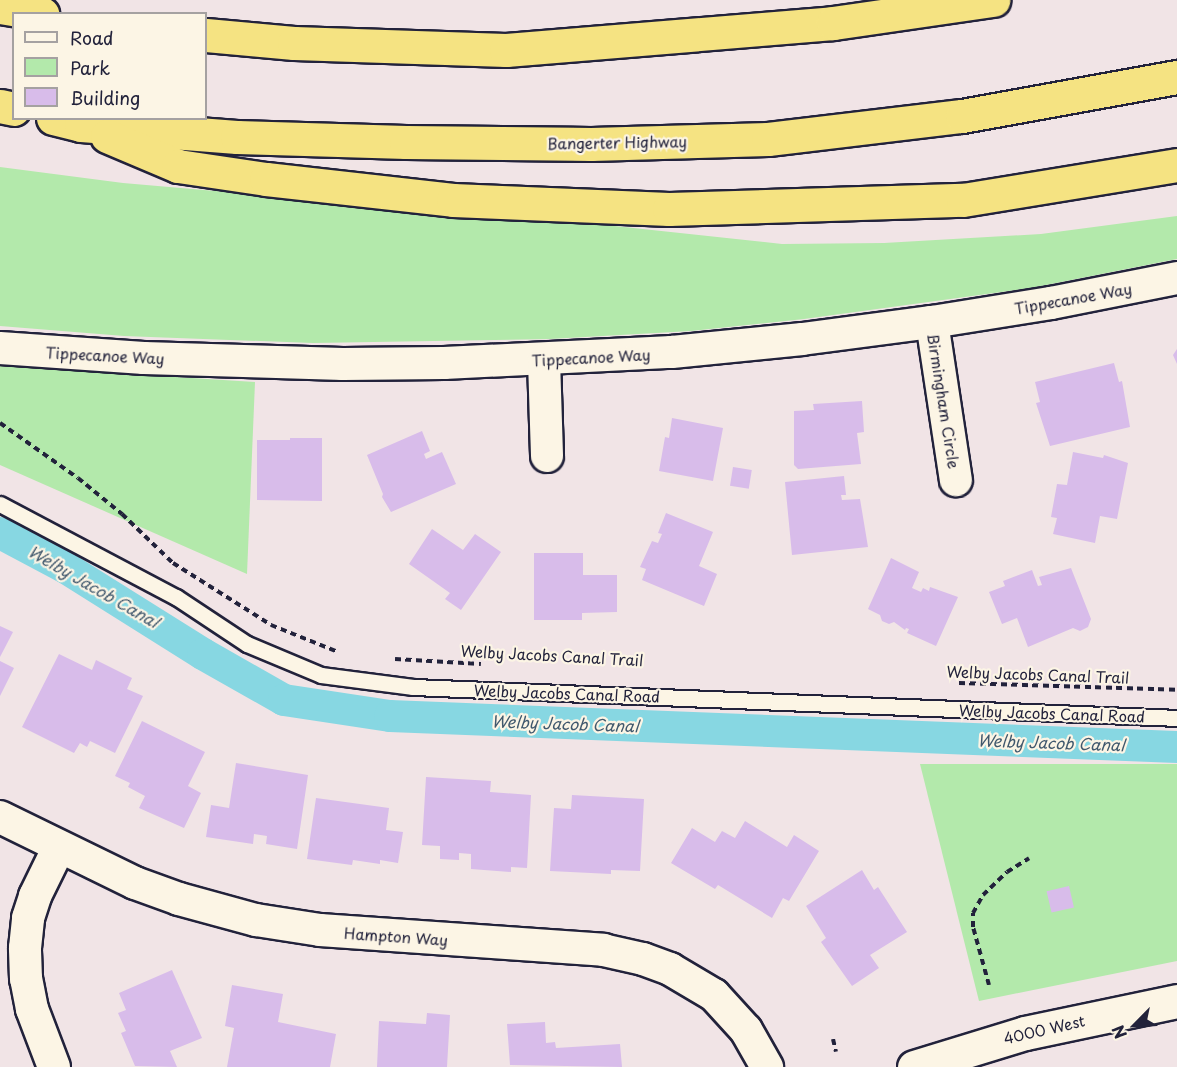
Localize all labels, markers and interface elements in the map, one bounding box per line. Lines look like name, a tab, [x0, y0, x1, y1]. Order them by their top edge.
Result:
legend	[12, 12, 207, 120]
text: Road	[70, 24, 114, 51]
text: Park	[70, 54, 110, 81]
text: Building	[70, 84, 140, 111]
street label: Bangerter Highway	[546, 132, 688, 152]
street label: Tippecanoe Way	[1013, 279, 1133, 317]
street label: Birmingham Circle	[924, 332, 964, 470]
street label: Tippecanoe Way	[45, 343, 165, 367]
street label: Tippecanoe Way	[531, 345, 651, 369]
water label: Welby Jacob Canal	[25, 541, 163, 631]
street label: Welby Jacobs Canal Trail	[460, 641, 644, 669]
street label: Welby Jacobs Canal Trail	[946, 662, 1130, 686]
street label: Welby Jacobs Canal Road	[474, 681, 660, 705]
street label: Welby Jacobs Canal Road	[959, 701, 1145, 725]
water label: Welby Jacob Canal	[491, 711, 639, 735]
water label: Welby Jacob Canal	[977, 730, 1125, 754]
street label: Hampton Way	[344, 923, 448, 949]
north arrow	[1105, 995, 1165, 1055]
street label: 4000 West	[1002, 1011, 1086, 1047]
text: N	[1105, 1022, 1132, 1043]

